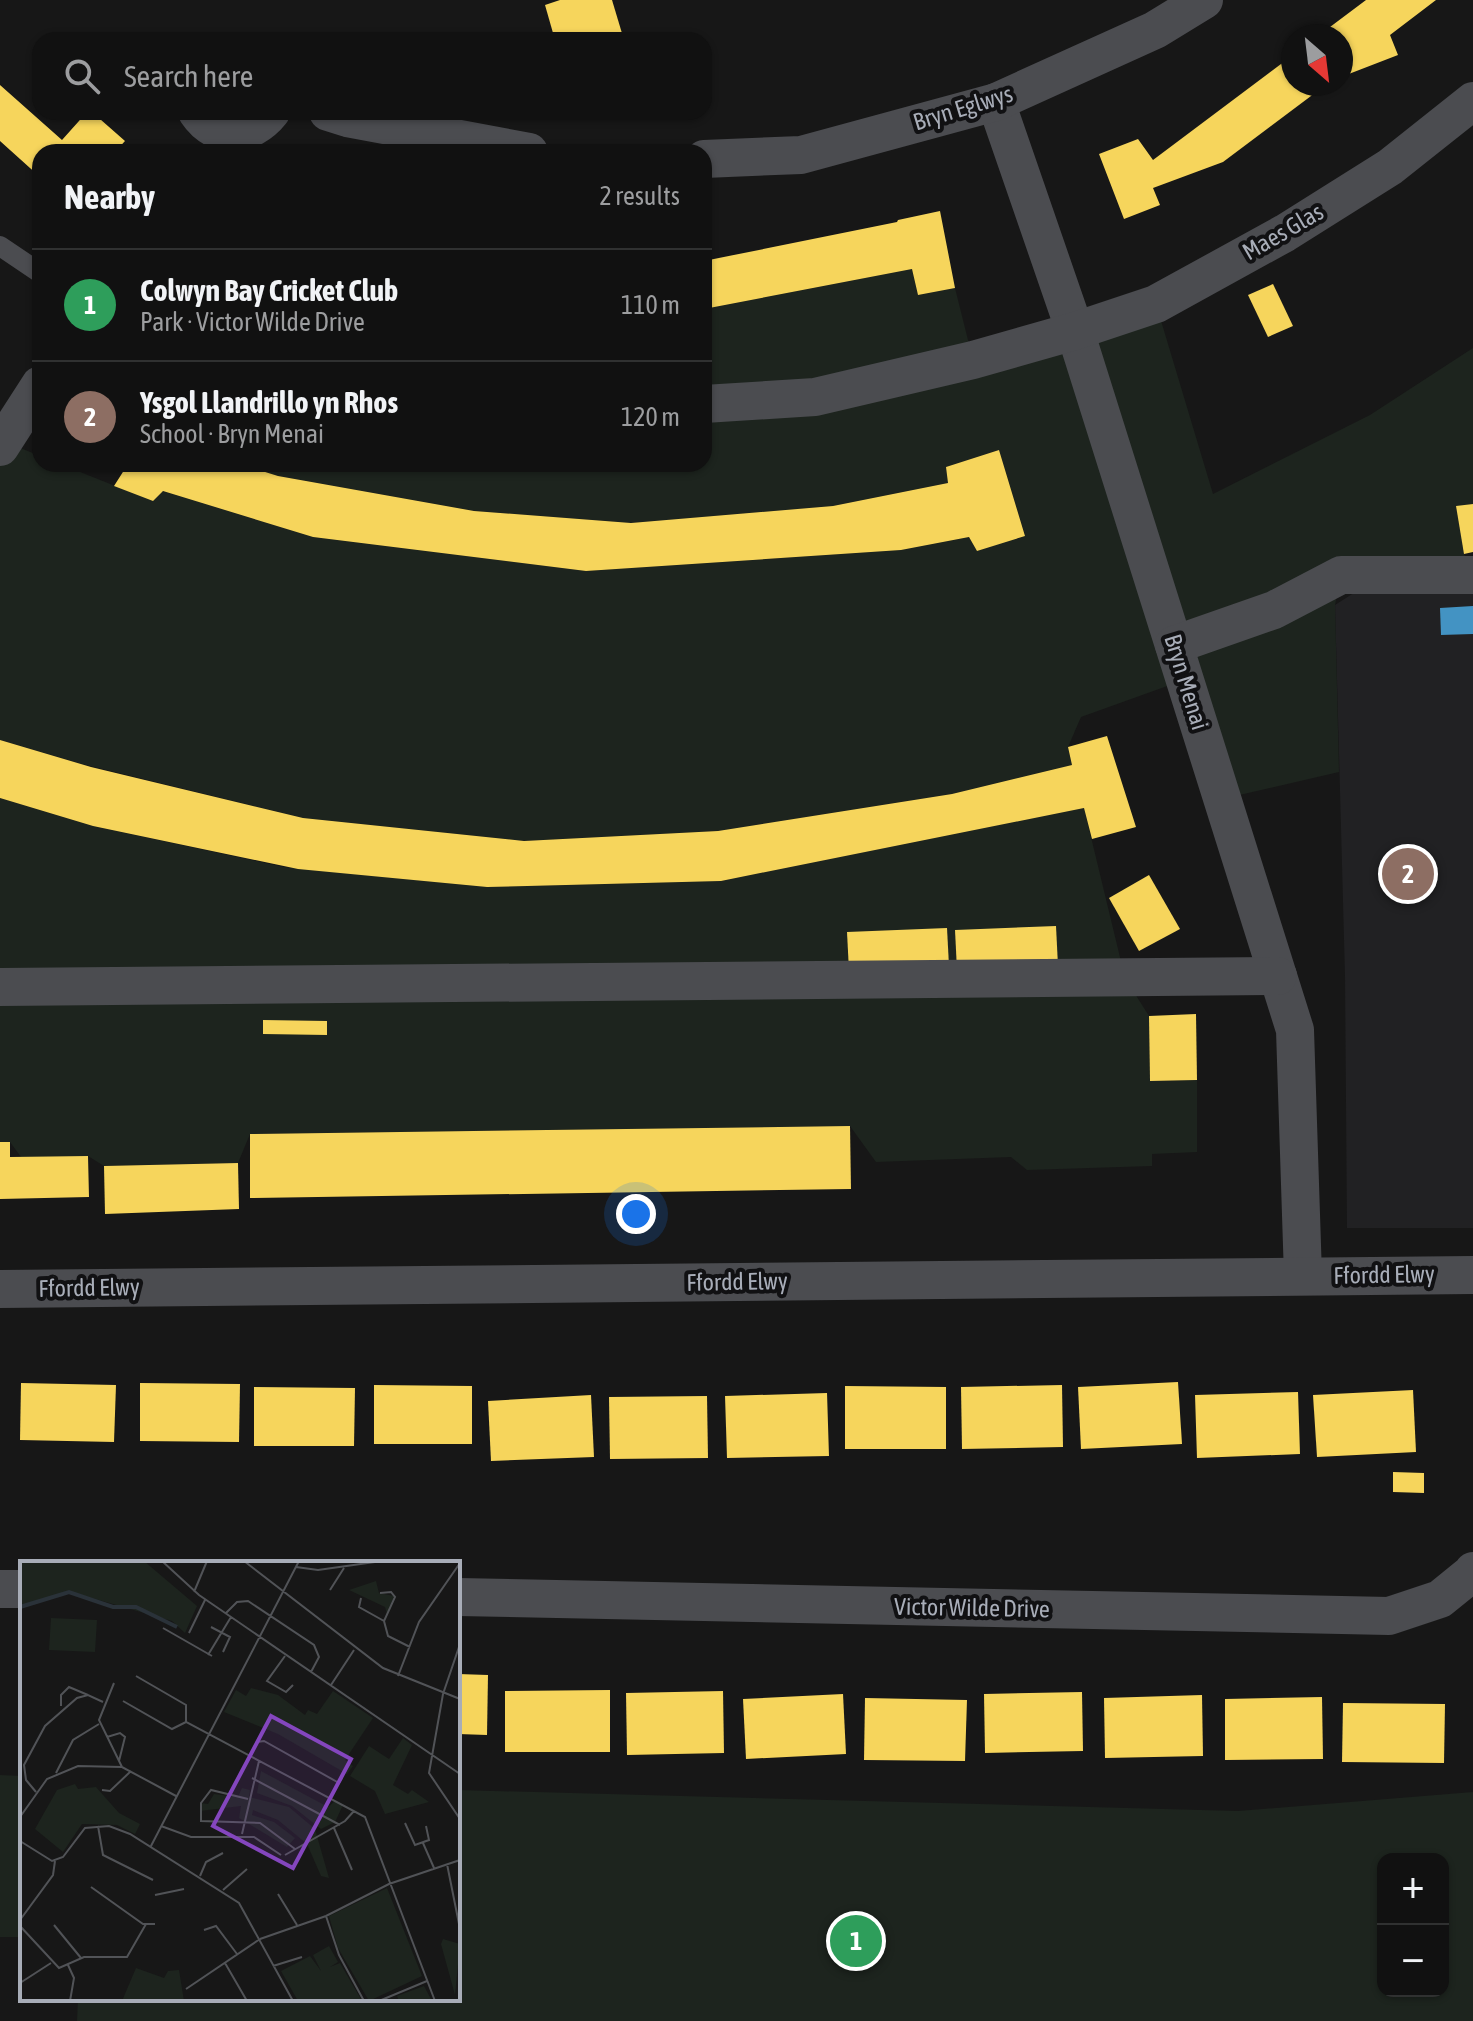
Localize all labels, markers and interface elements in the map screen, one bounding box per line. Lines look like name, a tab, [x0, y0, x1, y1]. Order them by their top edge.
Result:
north arrow	[1281, 24, 1353, 96]
search box	[32, 32, 712, 120]
icon: search	[60, 54, 104, 98]
text: Search here	[124, 59, 253, 93]
street label: Bryn Eglwys	[910, 80, 1016, 135]
text: Nearby	[64, 177, 155, 216]
text: 2 results	[599, 181, 680, 211]
street label: Maes Glas	[1238, 198, 1328, 265]
text: Colwyn Bay Cricket Club	[140, 273, 398, 307]
text: 1	[84, 290, 96, 320]
text: 110 m	[621, 290, 680, 320]
text: Park · Victor Wilde Drive	[140, 307, 365, 337]
text: Ysgol Llandrillo yn Rhos	[140, 385, 398, 419]
text: 2	[84, 402, 96, 432]
text: 120 m	[621, 402, 680, 432]
text: School · Bryn Menai	[140, 419, 324, 449]
street label: Bryn Menai	[1159, 631, 1214, 733]
pin: 2	[1382, 844, 1434, 904]
your location	[616, 1194, 656, 1234]
street label: Ffordd Elwy	[1333, 1260, 1435, 1289]
street label: Ffordd Elwy	[686, 1267, 788, 1296]
street label: Ffordd Elwy	[38, 1273, 140, 1302]
inset map	[20, 1561, 460, 2001]
street label: Victor Wilde Drive	[894, 1593, 1050, 1622]
map controls	[1377, 1853, 1449, 1997]
button: +	[1377, 1853, 1449, 1925]
pin: 1	[830, 1911, 882, 1971]
button: −	[1377, 1925, 1449, 1997]

